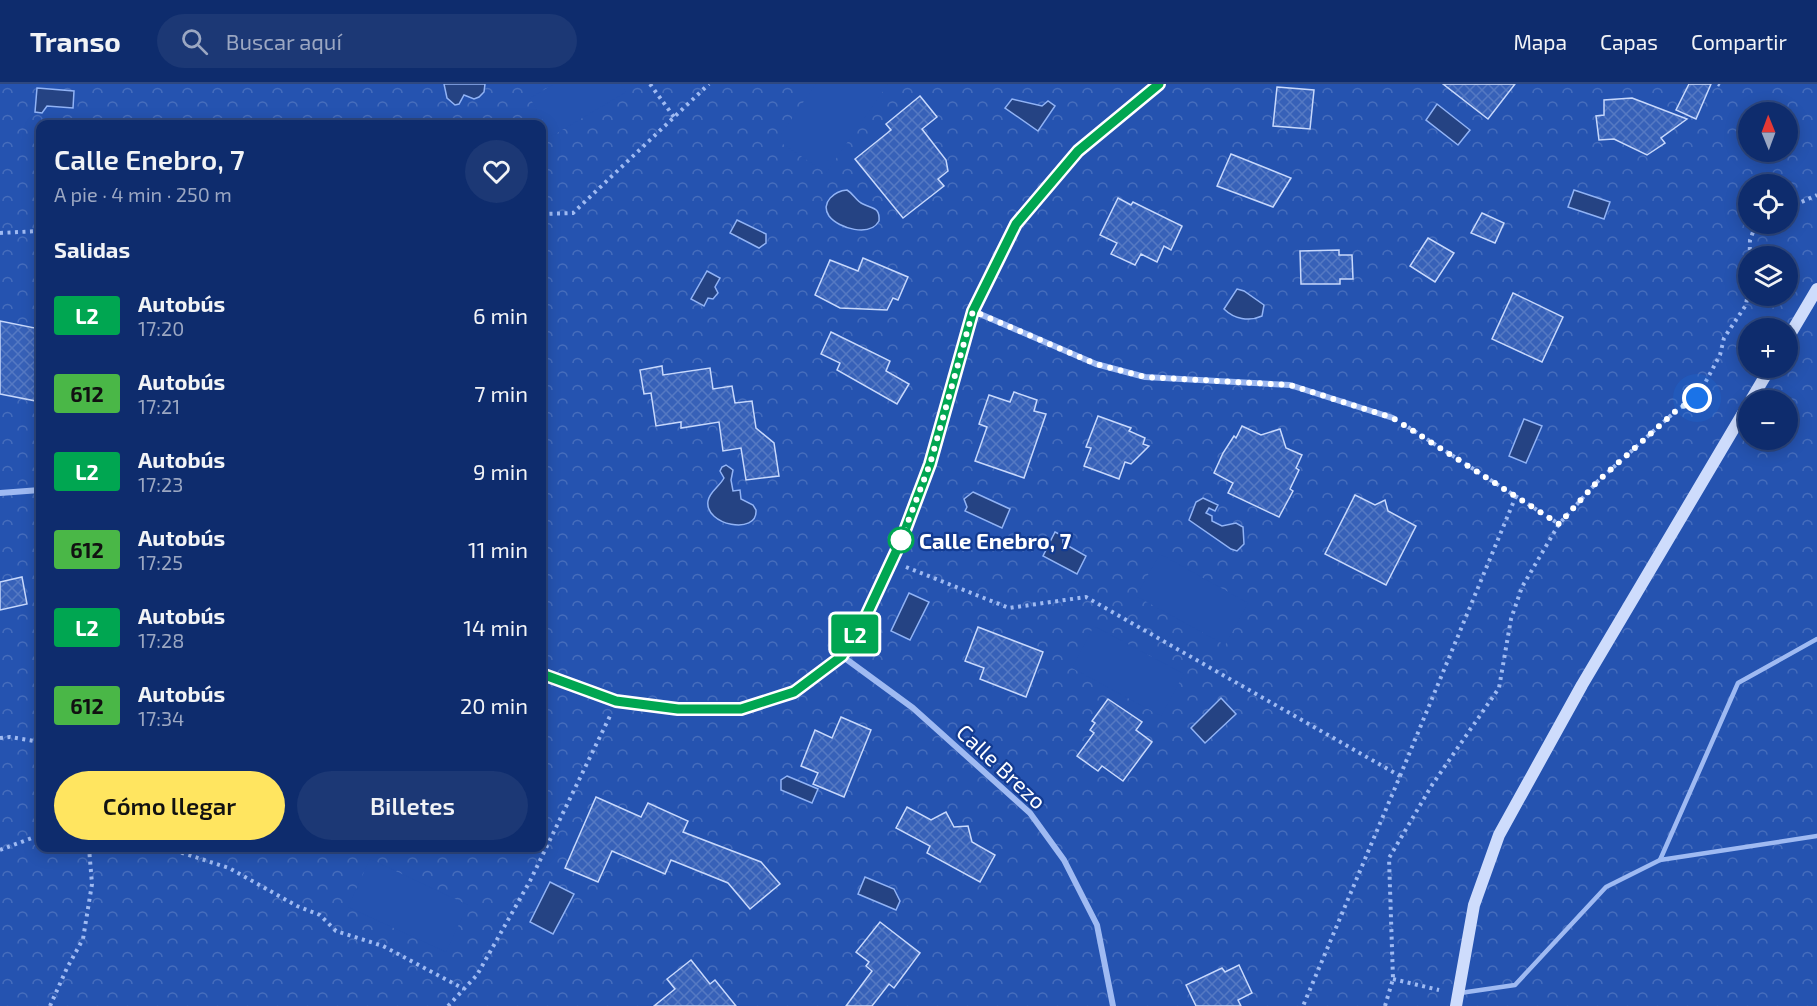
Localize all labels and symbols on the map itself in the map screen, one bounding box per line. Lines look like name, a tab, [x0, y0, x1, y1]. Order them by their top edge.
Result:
north arrow	[1738, 102, 1798, 162]
your location	[1682, 383, 1712, 413]
marker: Calle Enebro, 7	[888, 527, 914, 553]
place label: Calle Enebro, 7	[919, 527, 1072, 553]
line badge: L2	[828, 614, 882, 654]
street label: Calle Brezo	[952, 718, 1052, 814]

